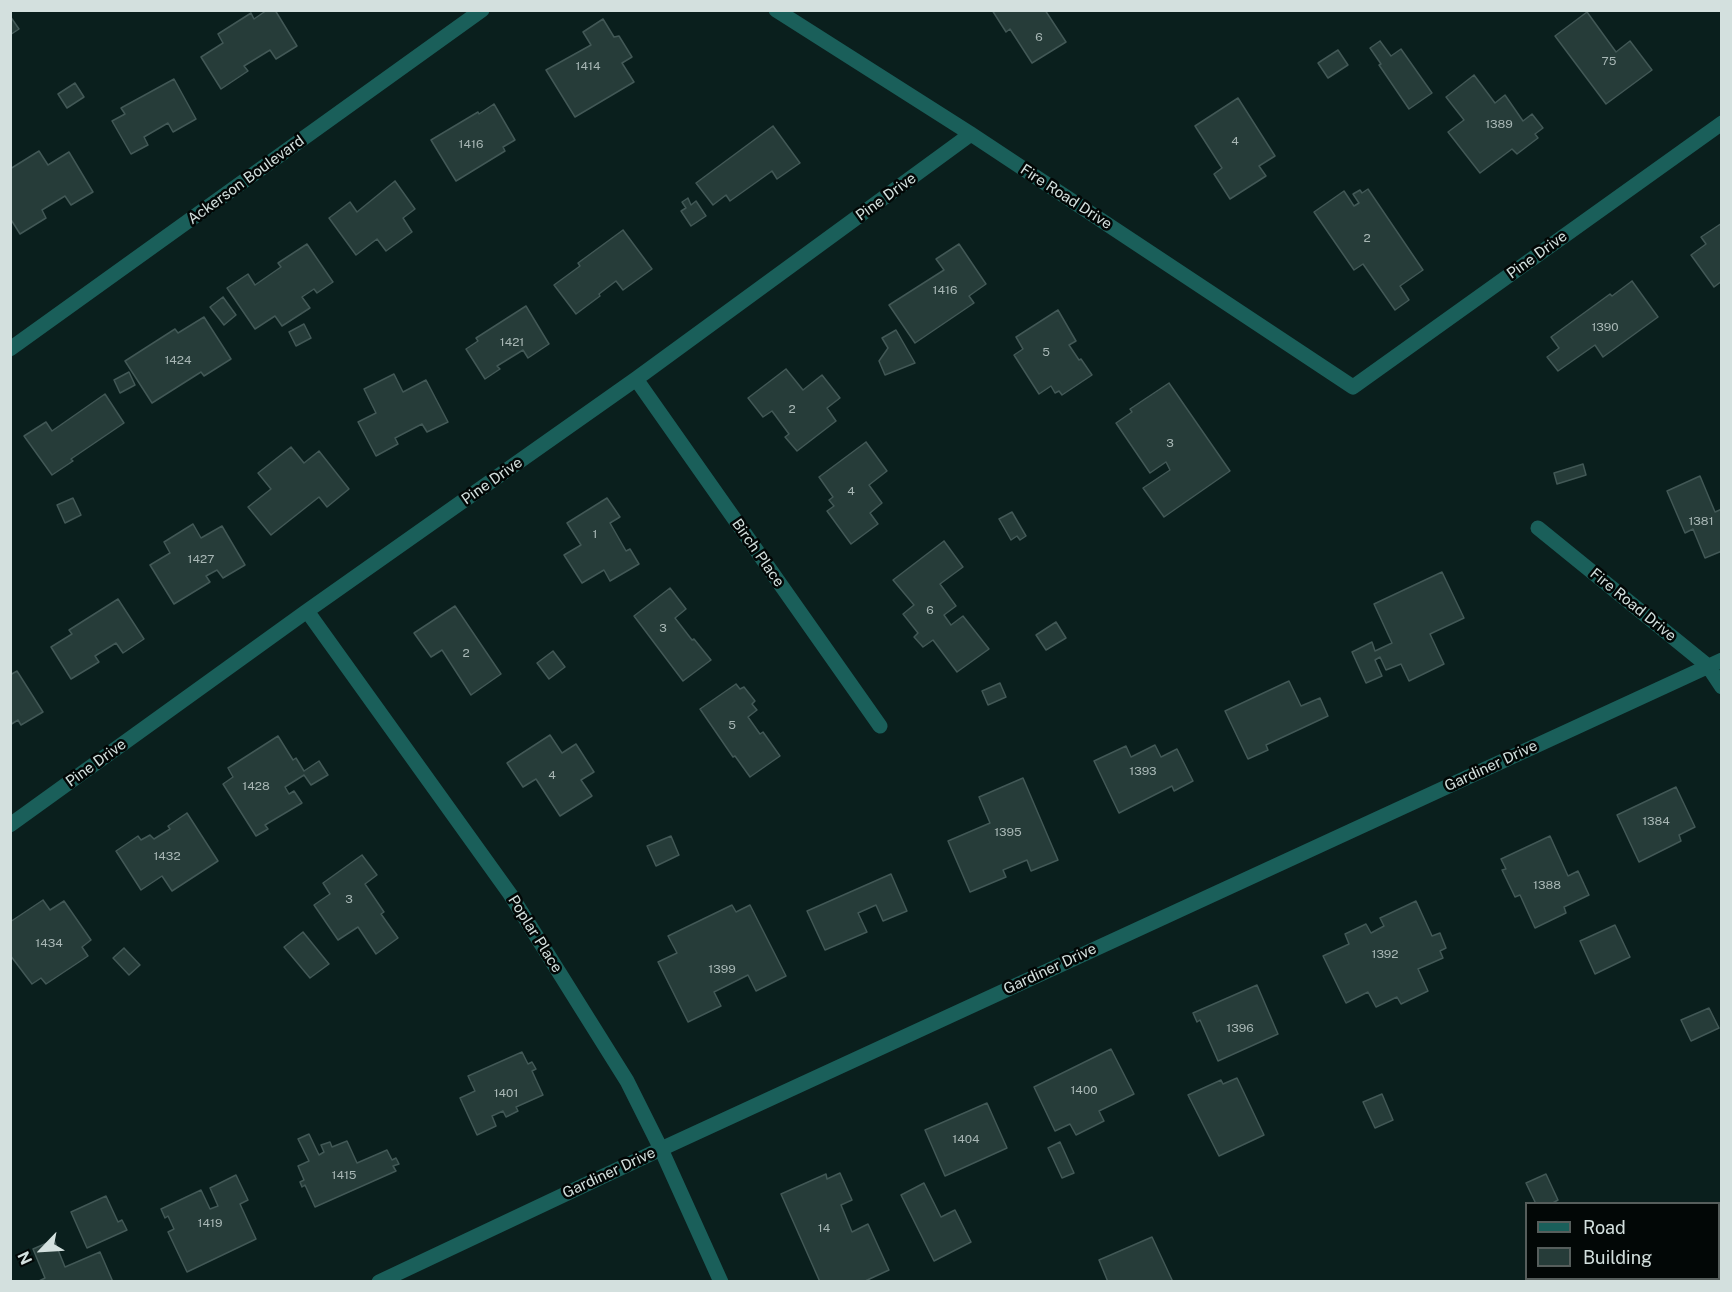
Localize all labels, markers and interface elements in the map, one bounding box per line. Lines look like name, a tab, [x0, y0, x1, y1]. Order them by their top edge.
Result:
house number: 6	[1035, 30, 1043, 44]
house number: 75	[1602, 54, 1616, 68]
house number: 1414	[576, 59, 600, 73]
house number: 1389	[1485, 117, 1513, 131]
street label: Ackerson Boulevard	[184, 132, 308, 228]
house number: 4	[1231, 134, 1239, 148]
house number: 1416	[459, 137, 483, 151]
street label: Fire Road Drive	[1017, 161, 1115, 233]
street label: Pine Drive	[852, 169, 920, 225]
street label: Pine Drive	[1503, 227, 1571, 283]
house number: 2	[1363, 231, 1371, 245]
house number: 1416	[933, 283, 957, 297]
house number: 1390	[1591, 320, 1619, 334]
house number: 1421	[500, 335, 524, 349]
house number: 5	[1042, 345, 1050, 359]
house number: 1424	[164, 353, 192, 367]
house number: 2	[788, 402, 796, 416]
house number: 3	[1166, 436, 1174, 450]
street label: Pine Drive	[458, 454, 526, 508]
house number: 4	[847, 484, 855, 498]
house number: 1381	[1688, 514, 1714, 528]
street label: Birch Place	[728, 516, 788, 590]
house number: 1	[593, 527, 597, 541]
house number: 1427	[188, 552, 214, 566]
street label: Fire Road Drive	[1586, 565, 1680, 645]
house number: 6	[926, 603, 934, 617]
house number: 3	[659, 621, 667, 635]
house number: 2	[462, 646, 470, 660]
house number: 5	[728, 718, 736, 732]
street label: Pine Drive	[62, 735, 130, 791]
street label: Gardiner Drive	[1442, 737, 1540, 795]
house number: 1393	[1129, 764, 1157, 778]
house number: 4	[548, 768, 556, 782]
house number: 1428	[242, 779, 270, 793]
house number: 1384	[1642, 814, 1670, 828]
house number: 1395	[994, 825, 1022, 839]
house number: 1432	[153, 849, 181, 863]
house number: 1388	[1533, 878, 1561, 892]
house number: 3	[345, 892, 353, 906]
street label: Poplar Place	[504, 892, 566, 976]
house number: 1434	[35, 936, 63, 950]
street label: Gardiner Drive	[1001, 940, 1099, 998]
house number: 1392	[1371, 947, 1399, 961]
house number: 1399	[708, 962, 736, 976]
house number: 1396	[1226, 1021, 1254, 1035]
house number: 1400	[1070, 1083, 1098, 1097]
house number: 1401	[494, 1086, 518, 1100]
house number: 1404	[952, 1132, 980, 1146]
street label: Gardiner Drive	[560, 1144, 658, 1202]
house number: 1415	[332, 1168, 356, 1182]
legend	[1525, 1202, 1720, 1280]
house number: 1419	[198, 1216, 222, 1230]
text: Road	[1583, 1217, 1626, 1238]
north arrow	[12, 1220, 72, 1280]
house number: 14	[818, 1221, 830, 1235]
text: Building	[1583, 1247, 1652, 1268]
text: N	[14, 1248, 36, 1268]

